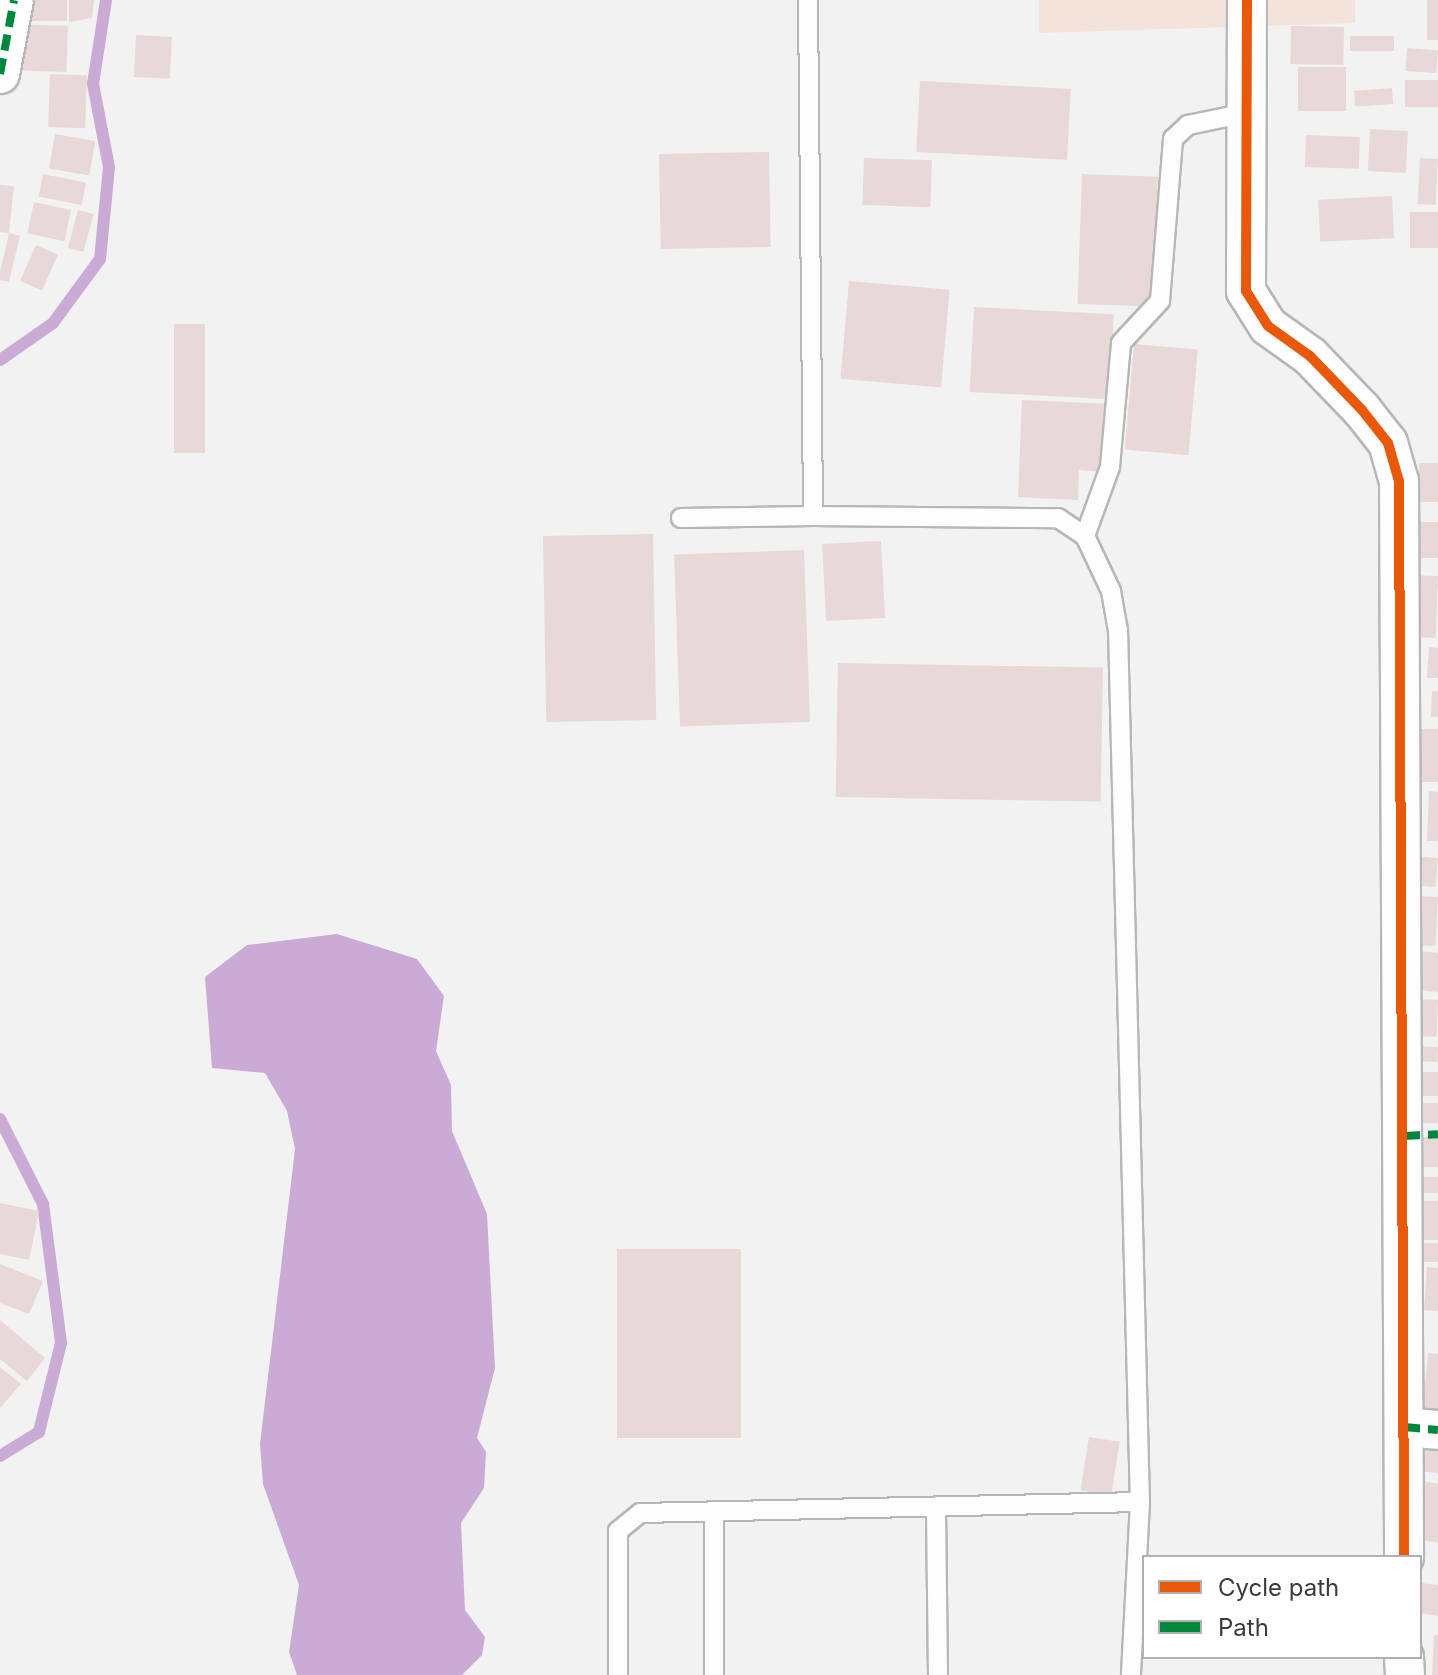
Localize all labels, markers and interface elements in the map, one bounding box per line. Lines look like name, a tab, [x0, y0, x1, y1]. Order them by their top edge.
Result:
legend	[1142, 1555, 1422, 1659]
text: Cycle path	[1218, 1573, 1339, 1602]
text: Path	[1218, 1613, 1269, 1642]

